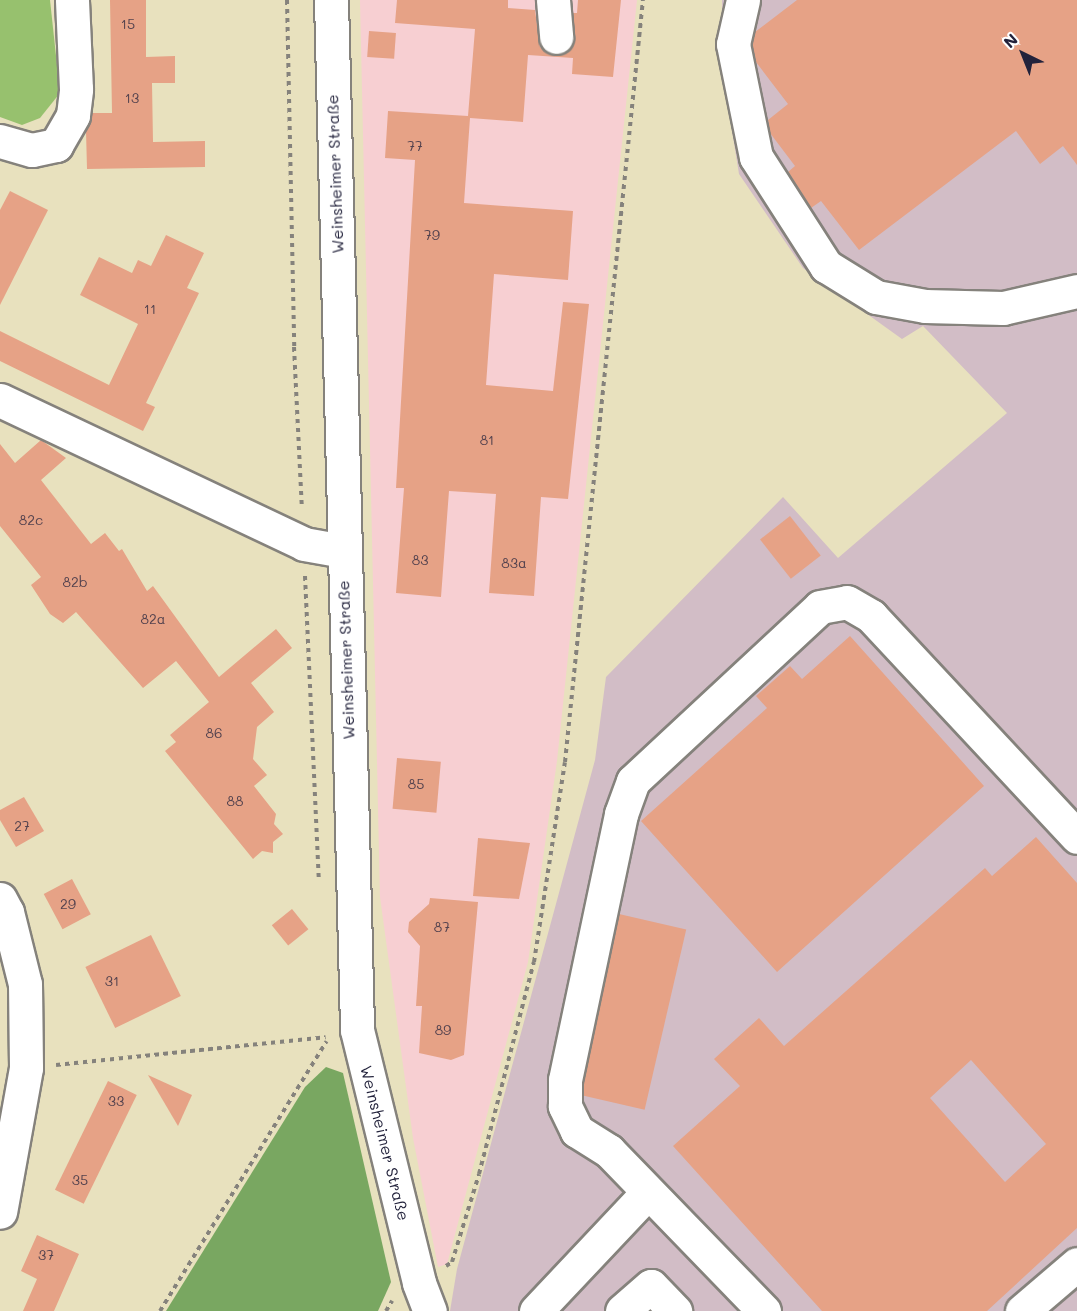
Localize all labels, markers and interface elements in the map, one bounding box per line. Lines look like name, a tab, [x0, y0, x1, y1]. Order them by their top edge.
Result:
house number: 15	[121, 16, 135, 32]
north arrow	[993, 24, 1053, 84]
text: N	[999, 29, 1022, 52]
house number: 13	[125, 90, 139, 106]
street label: Weinsheimer Straße	[323, 94, 347, 254]
house number: 77	[407, 138, 423, 154]
house number: 79	[424, 227, 440, 243]
house number: 11	[144, 301, 156, 317]
house number: 81	[480, 432, 494, 448]
house number: 82c	[19, 512, 43, 528]
house number: 83	[412, 552, 428, 568]
house number: 83a	[501, 555, 527, 571]
house number: 82b	[62, 574, 88, 590]
street label: Weinsheimer Straße	[334, 580, 358, 740]
house number: 82a	[141, 611, 165, 627]
house number: 86	[206, 725, 222, 741]
house number: 85	[408, 776, 424, 792]
house number: 88	[227, 793, 243, 809]
house number: 27	[14, 818, 30, 834]
house number: 29	[60, 896, 76, 912]
house number: 87	[434, 919, 450, 935]
house number: 31	[105, 973, 119, 989]
house number: 89	[435, 1022, 451, 1038]
street label: Weinsheimer Straße	[356, 1063, 414, 1223]
house number: 33	[108, 1093, 124, 1109]
house number: 35	[72, 1172, 88, 1188]
house number: 37	[38, 1247, 54, 1263]

